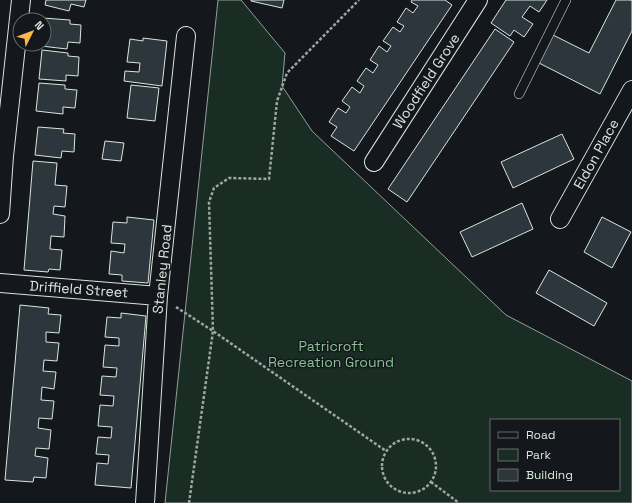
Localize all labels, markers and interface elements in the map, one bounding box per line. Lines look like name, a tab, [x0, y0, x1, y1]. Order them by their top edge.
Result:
north arrow	[12, 12, 52, 52]
text: N	[32, 18, 47, 33]
street label: Woodfield Grove	[388, 30, 464, 132]
street label: Eldon Place	[569, 116, 623, 192]
street label: Stanley Road	[148, 223, 176, 315]
street label: Driffield Street	[29, 277, 129, 301]
park label: Patricroft Recreation Ground	[268, 337, 394, 371]
legend	[490, 419, 620, 491]
text: Road	[526, 427, 555, 443]
text: Park	[526, 447, 551, 463]
text: Building	[526, 467, 573, 483]

